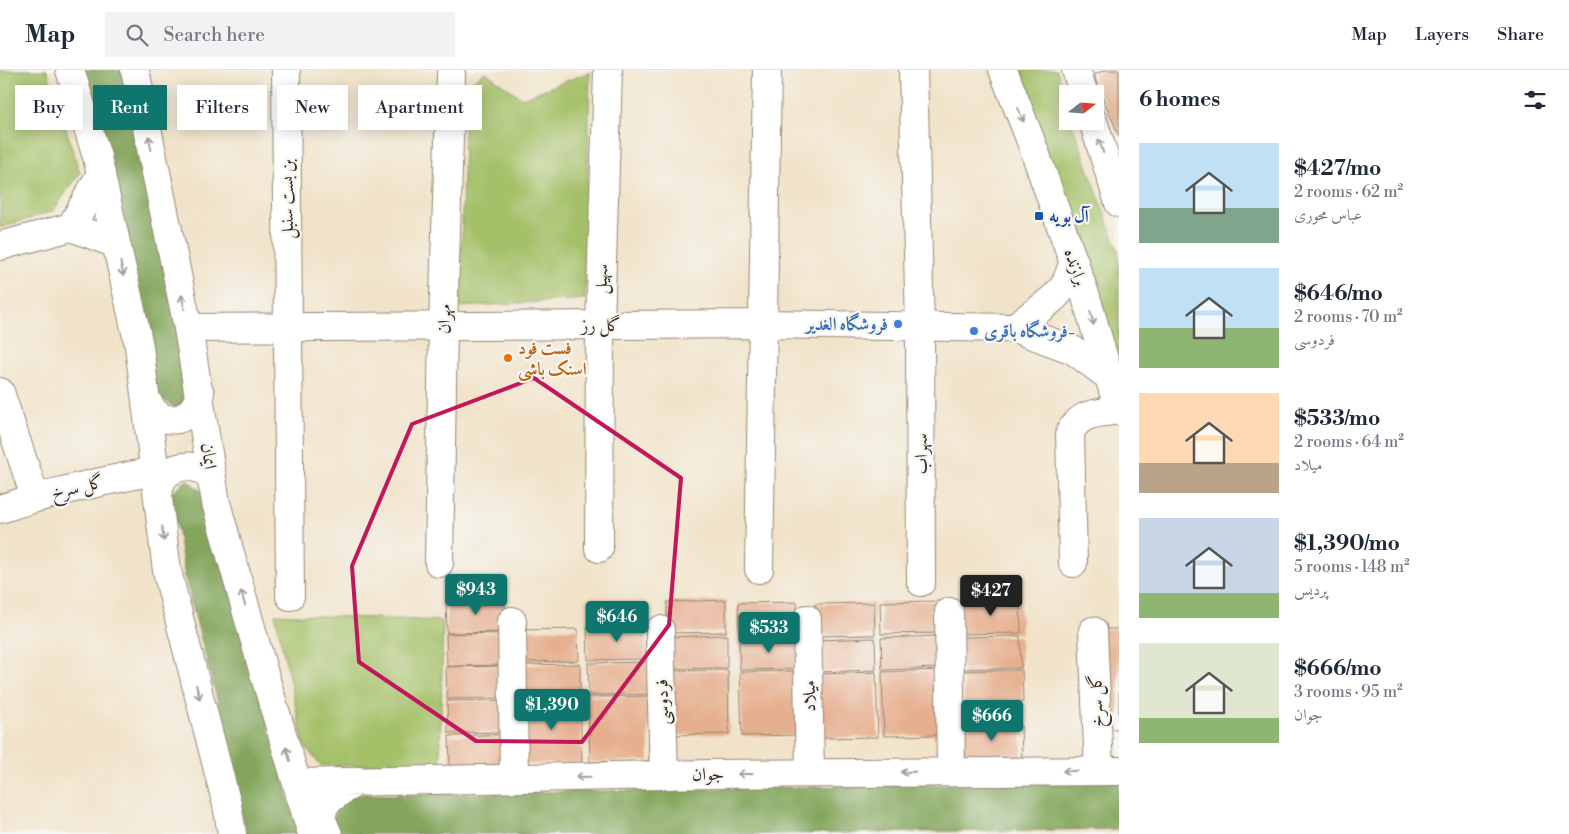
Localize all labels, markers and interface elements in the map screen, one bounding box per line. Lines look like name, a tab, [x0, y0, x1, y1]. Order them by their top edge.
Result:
search box	[105, 12, 455, 57]
text: Map	[25, 20, 75, 50]
icon: search	[123, 21, 151, 49]
text: Search here	[163, 23, 265, 47]
text: Map	[1352, 23, 1387, 46]
text: Layers	[1415, 23, 1469, 46]
text: Share	[1497, 23, 1544, 46]
chip: Buy	[15, 85, 83, 130]
chip: Rent	[93, 85, 167, 130]
chip: Filters	[177, 85, 267, 130]
chip: New	[277, 85, 348, 130]
chip: Apartment	[358, 85, 482, 130]
north arrow	[1059, 85, 1104, 130]
map controls	[1059, 85, 1104, 130]
icon: filters	[1521, 86, 1549, 114]
text: 6 homes	[1139, 87, 1220, 113]
one-way arrow	[1017, 107, 1026, 122]
one-way arrow	[144, 135, 154, 151]
one-way arrow	[1095, 138, 1105, 154]
text: $427/mo	[1294, 156, 1381, 182]
street label: بن بست سنبل	[276, 158, 300, 239]
icon: home	[1179, 163, 1239, 223]
text: 2 rooms · 62 m²	[1294, 182, 1403, 202]
place label: آل بویه	[1049, 205, 1091, 228]
text: عباس محوری	[1294, 205, 1362, 225]
marker: آل بویه	[1033, 210, 1045, 222]
street label: برازنده	[1058, 245, 1093, 289]
one-way arrow	[118, 261, 127, 277]
street label: سهیل	[589, 263, 615, 295]
text: $646/mo	[1294, 281, 1383, 307]
icon: home	[1179, 288, 1239, 348]
one-way arrow	[178, 294, 187, 310]
street label: مهران	[433, 304, 456, 334]
text: 2 rooms · 70 m²	[1294, 307, 1403, 327]
one-way arrow	[1088, 310, 1097, 326]
place label: فروشگاه الغدیر	[804, 312, 888, 336]
street label: گل رز	[579, 314, 621, 337]
marker: فروشگاه الغدیر	[892, 318, 904, 330]
place label: فروشگاه باقری-	[984, 319, 1075, 343]
marker: فروشگاه باقری-	[968, 325, 980, 337]
text: فردوسی	[1294, 330, 1335, 350]
place label: فست فود اسنک باشی	[518, 337, 587, 382]
marker: فست فود اسنک باشی	[502, 352, 514, 364]
text: $533/mo	[1294, 406, 1380, 432]
icon: home	[1179, 413, 1239, 473]
text: 2 rooms · 64 m²	[1294, 432, 1404, 452]
street label: سهراب	[910, 433, 933, 475]
street label: ایمان	[195, 441, 222, 471]
text: میلاد	[1294, 455, 1322, 475]
street label: گل سرخ	[49, 470, 106, 509]
one-way arrow	[158, 525, 168, 541]
text: $1,390/mo	[1294, 531, 1400, 557]
icon: home	[1179, 538, 1239, 598]
text: 5 rooms · 148 m²	[1294, 557, 1410, 577]
pin: $943	[446, 574, 506, 616]
pin: $427	[961, 574, 1021, 617]
text: $943	[456, 580, 496, 600]
text: پردیس	[1294, 580, 1328, 600]
text: $427	[971, 581, 1011, 601]
one-way arrow	[238, 590, 247, 606]
pin: $646	[587, 600, 647, 643]
text: $646	[597, 607, 637, 627]
pin: $533	[739, 612, 799, 654]
text: $533	[750, 618, 788, 638]
text: $666/mo	[1294, 656, 1382, 682]
icon: home	[1179, 663, 1239, 723]
street label: گل سرخ	[1084, 674, 1113, 728]
street label: فردوسی	[650, 678, 676, 725]
street label: میلاد	[798, 680, 821, 712]
text: 3 rooms · 95 m²	[1294, 682, 1403, 702]
one-way arrow	[194, 683, 203, 699]
pin: $1,390	[511, 688, 593, 731]
text: $1,390	[525, 695, 579, 715]
pin: $666	[962, 700, 1022, 742]
text: جوان	[1294, 705, 1323, 725]
text: $666	[972, 706, 1012, 726]
one-way arrow	[283, 746, 293, 762]
street label: جوان	[692, 763, 724, 786]
one-way arrow	[1063, 766, 1079, 776]
one-way arrow	[900, 767, 916, 777]
one-way arrow	[738, 769, 754, 779]
one-way arrow	[575, 772, 592, 782]

